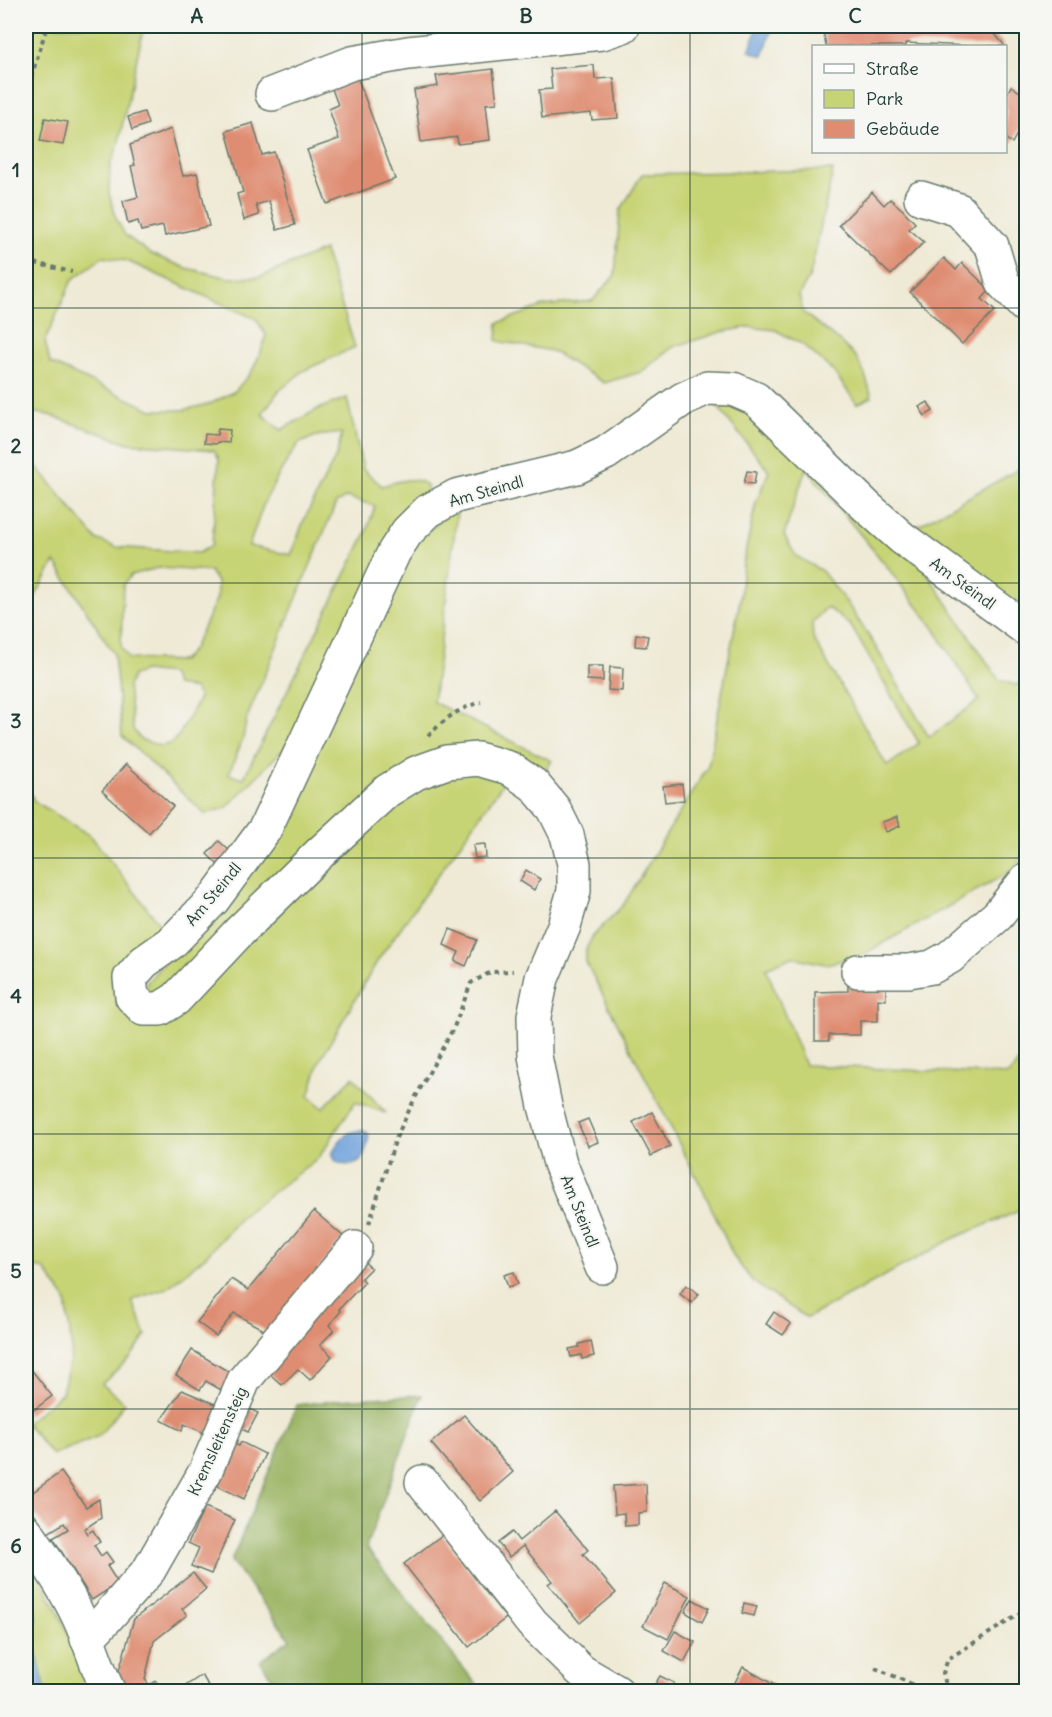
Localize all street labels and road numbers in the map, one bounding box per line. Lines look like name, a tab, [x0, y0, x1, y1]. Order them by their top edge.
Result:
street label: Am Steindl	[447, 471, 525, 511]
street label: Am Steindl	[926, 552, 1000, 614]
street label: Am Steindl	[181, 858, 245, 930]
street label: Am Steindl	[556, 1172, 604, 1250]
street label: Kremsleitensteig	[183, 1383, 251, 1499]

